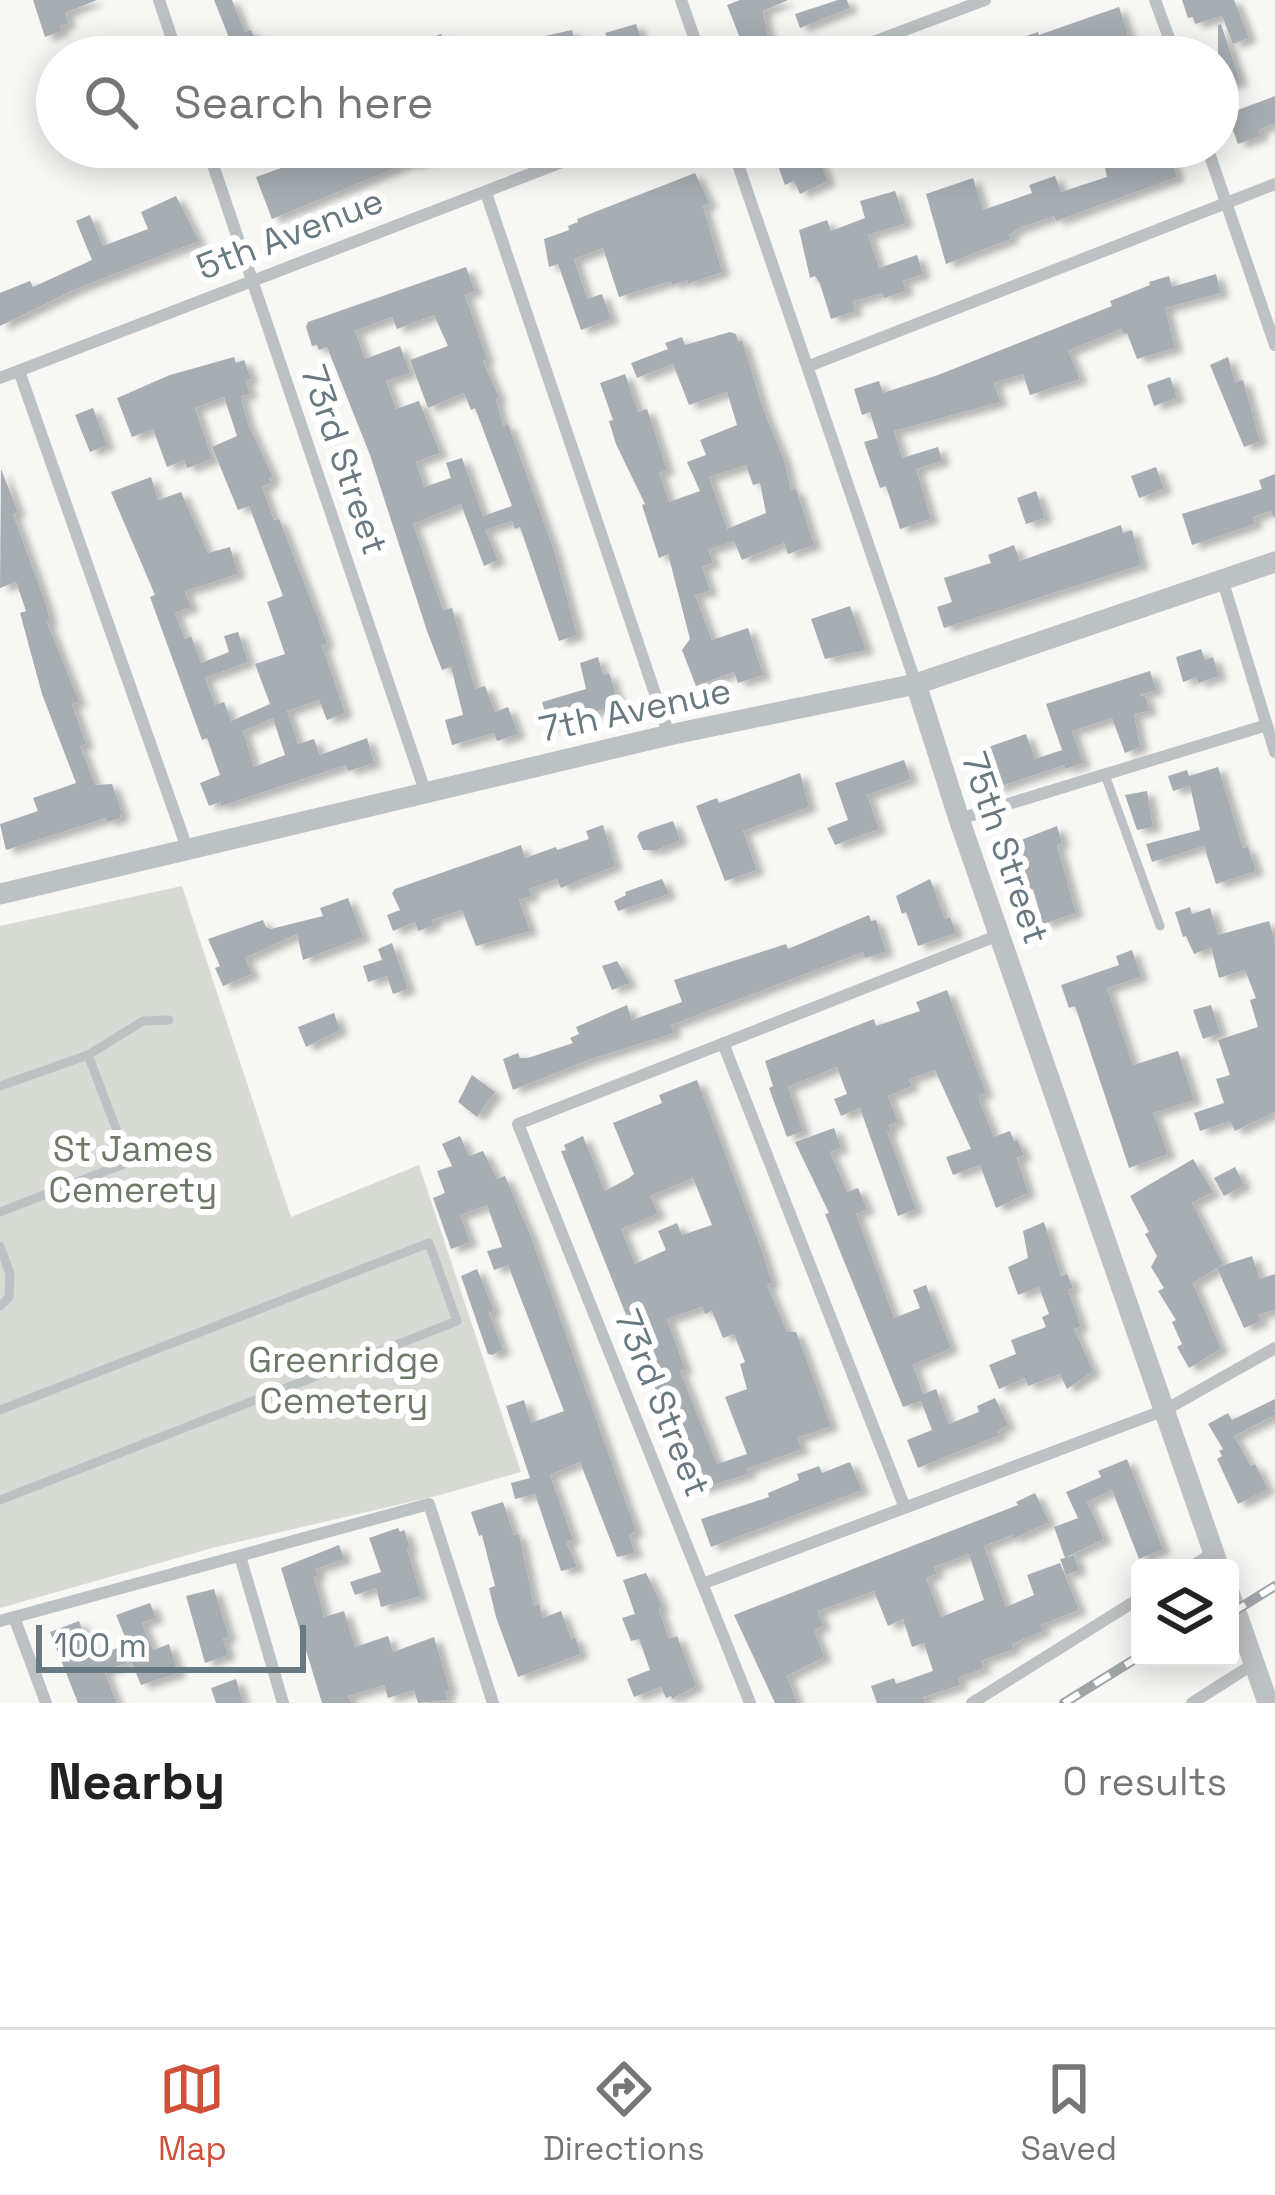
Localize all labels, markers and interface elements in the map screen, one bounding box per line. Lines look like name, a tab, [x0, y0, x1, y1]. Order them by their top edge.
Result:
search box	[36, 36, 1239, 168]
icon: search	[78, 69, 144, 135]
text: Search here	[174, 74, 433, 131]
street label: 5th Avenue	[190, 177, 390, 291]
street label: 73rd Street	[290, 359, 398, 561]
street label: 7th Avenue	[535, 667, 735, 753]
street label: 75th Street	[951, 746, 1059, 950]
park label: St James Cemerety	[49, 1126, 217, 1213]
street label: 73rd Street	[604, 1303, 720, 1503]
park label: Greenridge Cemetery	[248, 1337, 440, 1424]
map controls	[1131, 1559, 1239, 1667]
button: layers	[1131, 1559, 1239, 1667]
scale bar	[36, 1619, 306, 1672]
text: 100 m	[54, 1625, 147, 1667]
text: Nearby	[48, 1749, 225, 1814]
text: 0 results	[1062, 1757, 1227, 1806]
tab: Map	[158, 2056, 227, 2170]
tab: Directions	[543, 2056, 705, 2170]
tab: Saved	[1021, 2056, 1117, 2170]

